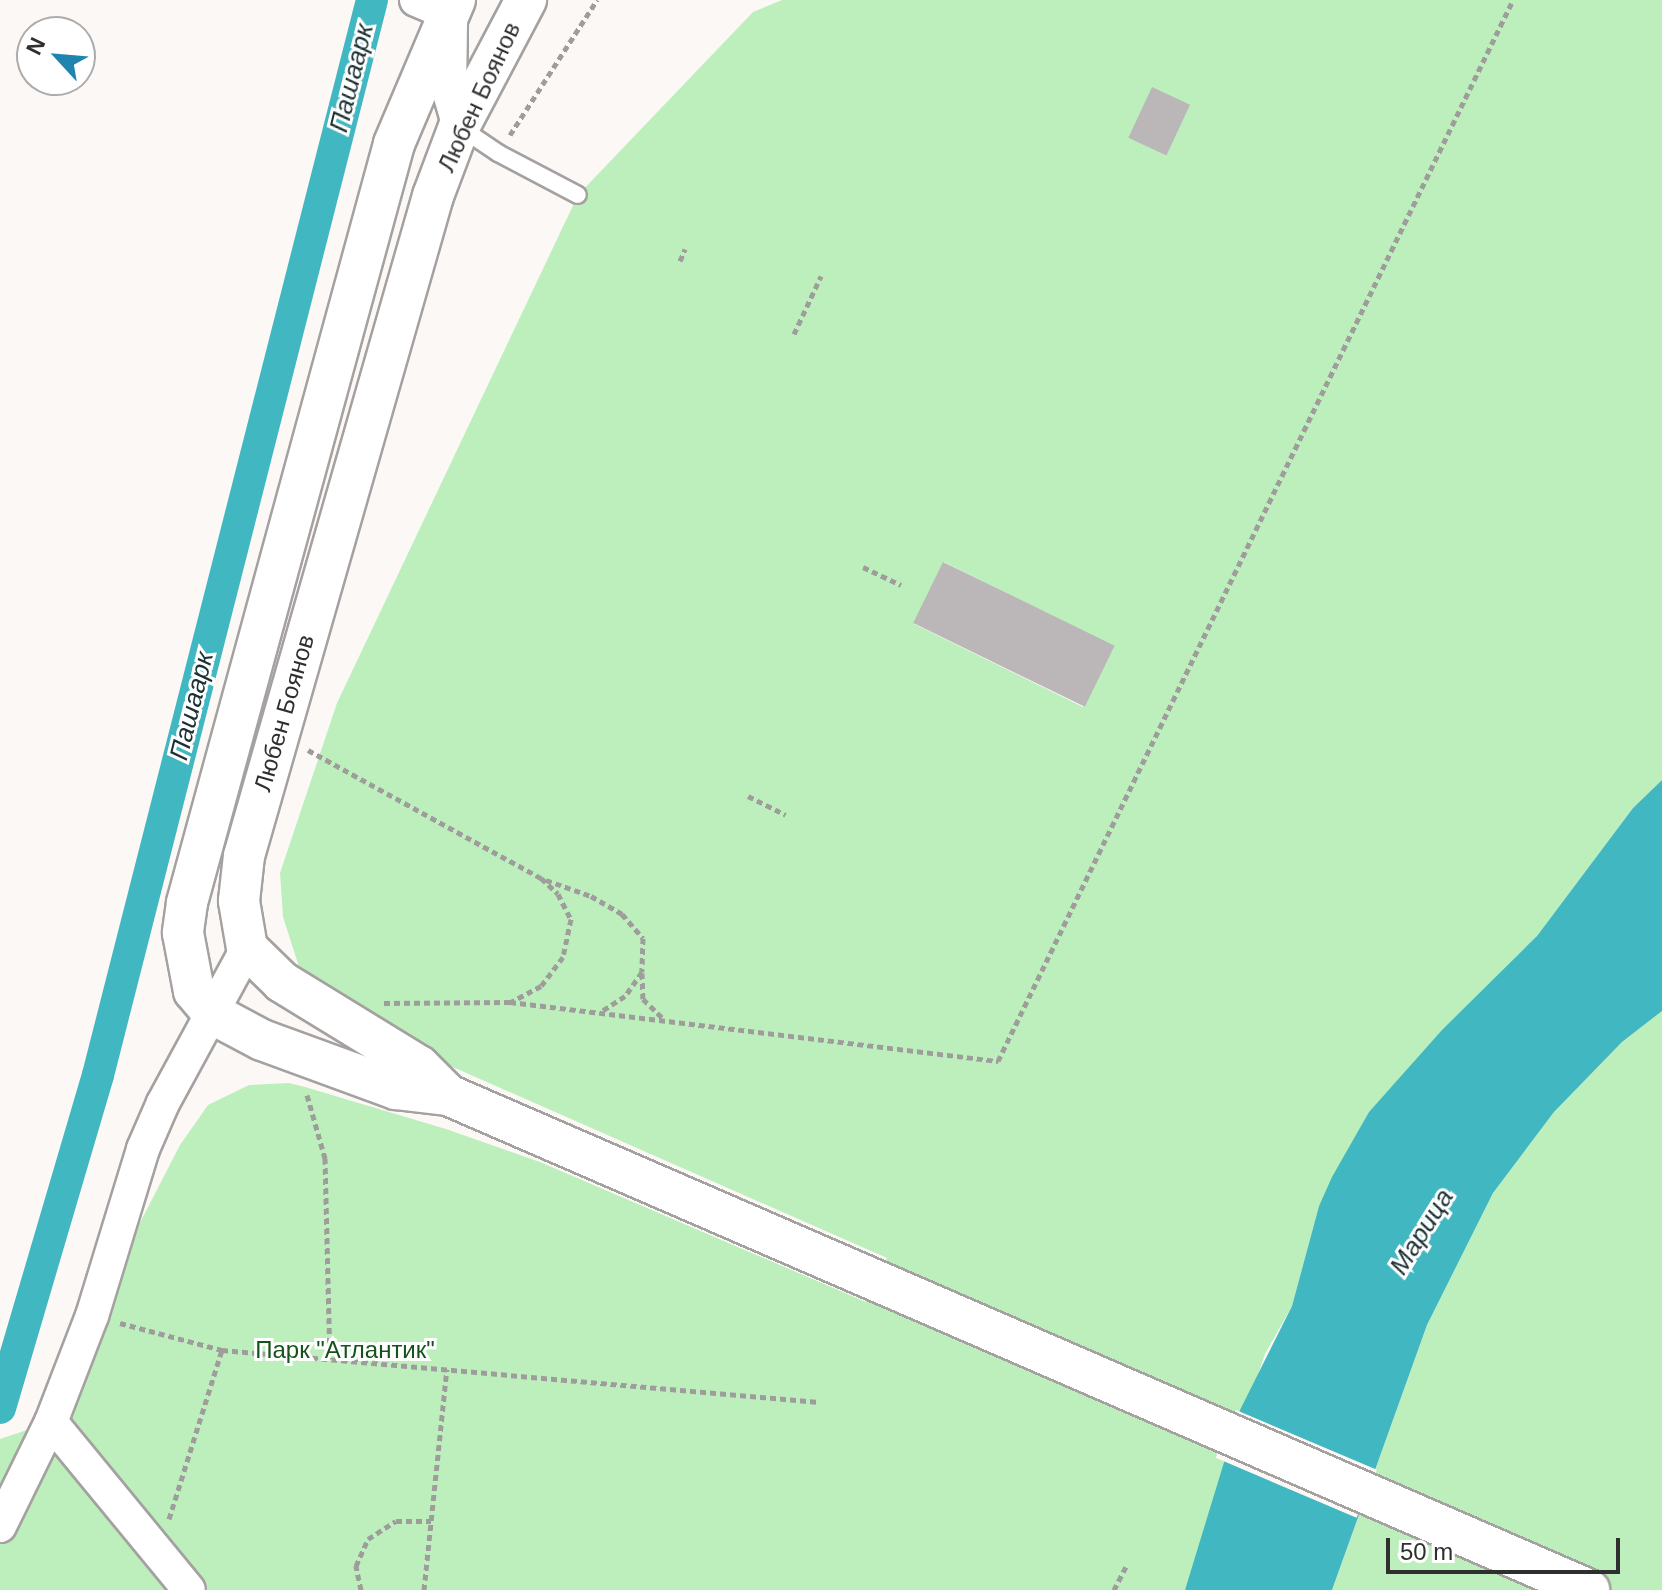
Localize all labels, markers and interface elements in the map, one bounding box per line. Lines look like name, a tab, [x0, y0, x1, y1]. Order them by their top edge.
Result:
north arrow	[16, 16, 96, 96]
street label: Любен Боянов	[432, 18, 526, 176]
water label: Пашаарк	[323, 21, 381, 135]
text: N	[21, 34, 50, 59]
street label: Любен Боянов	[248, 631, 320, 795]
water label: Пашаарк	[163, 649, 221, 763]
water label: Марица	[1384, 1183, 1460, 1281]
park label: Парк "Атлантик"	[255, 1336, 435, 1364]
scale bar	[1390, 1522, 1624, 1572]
text: 50 m	[1400, 1538, 1453, 1565]

